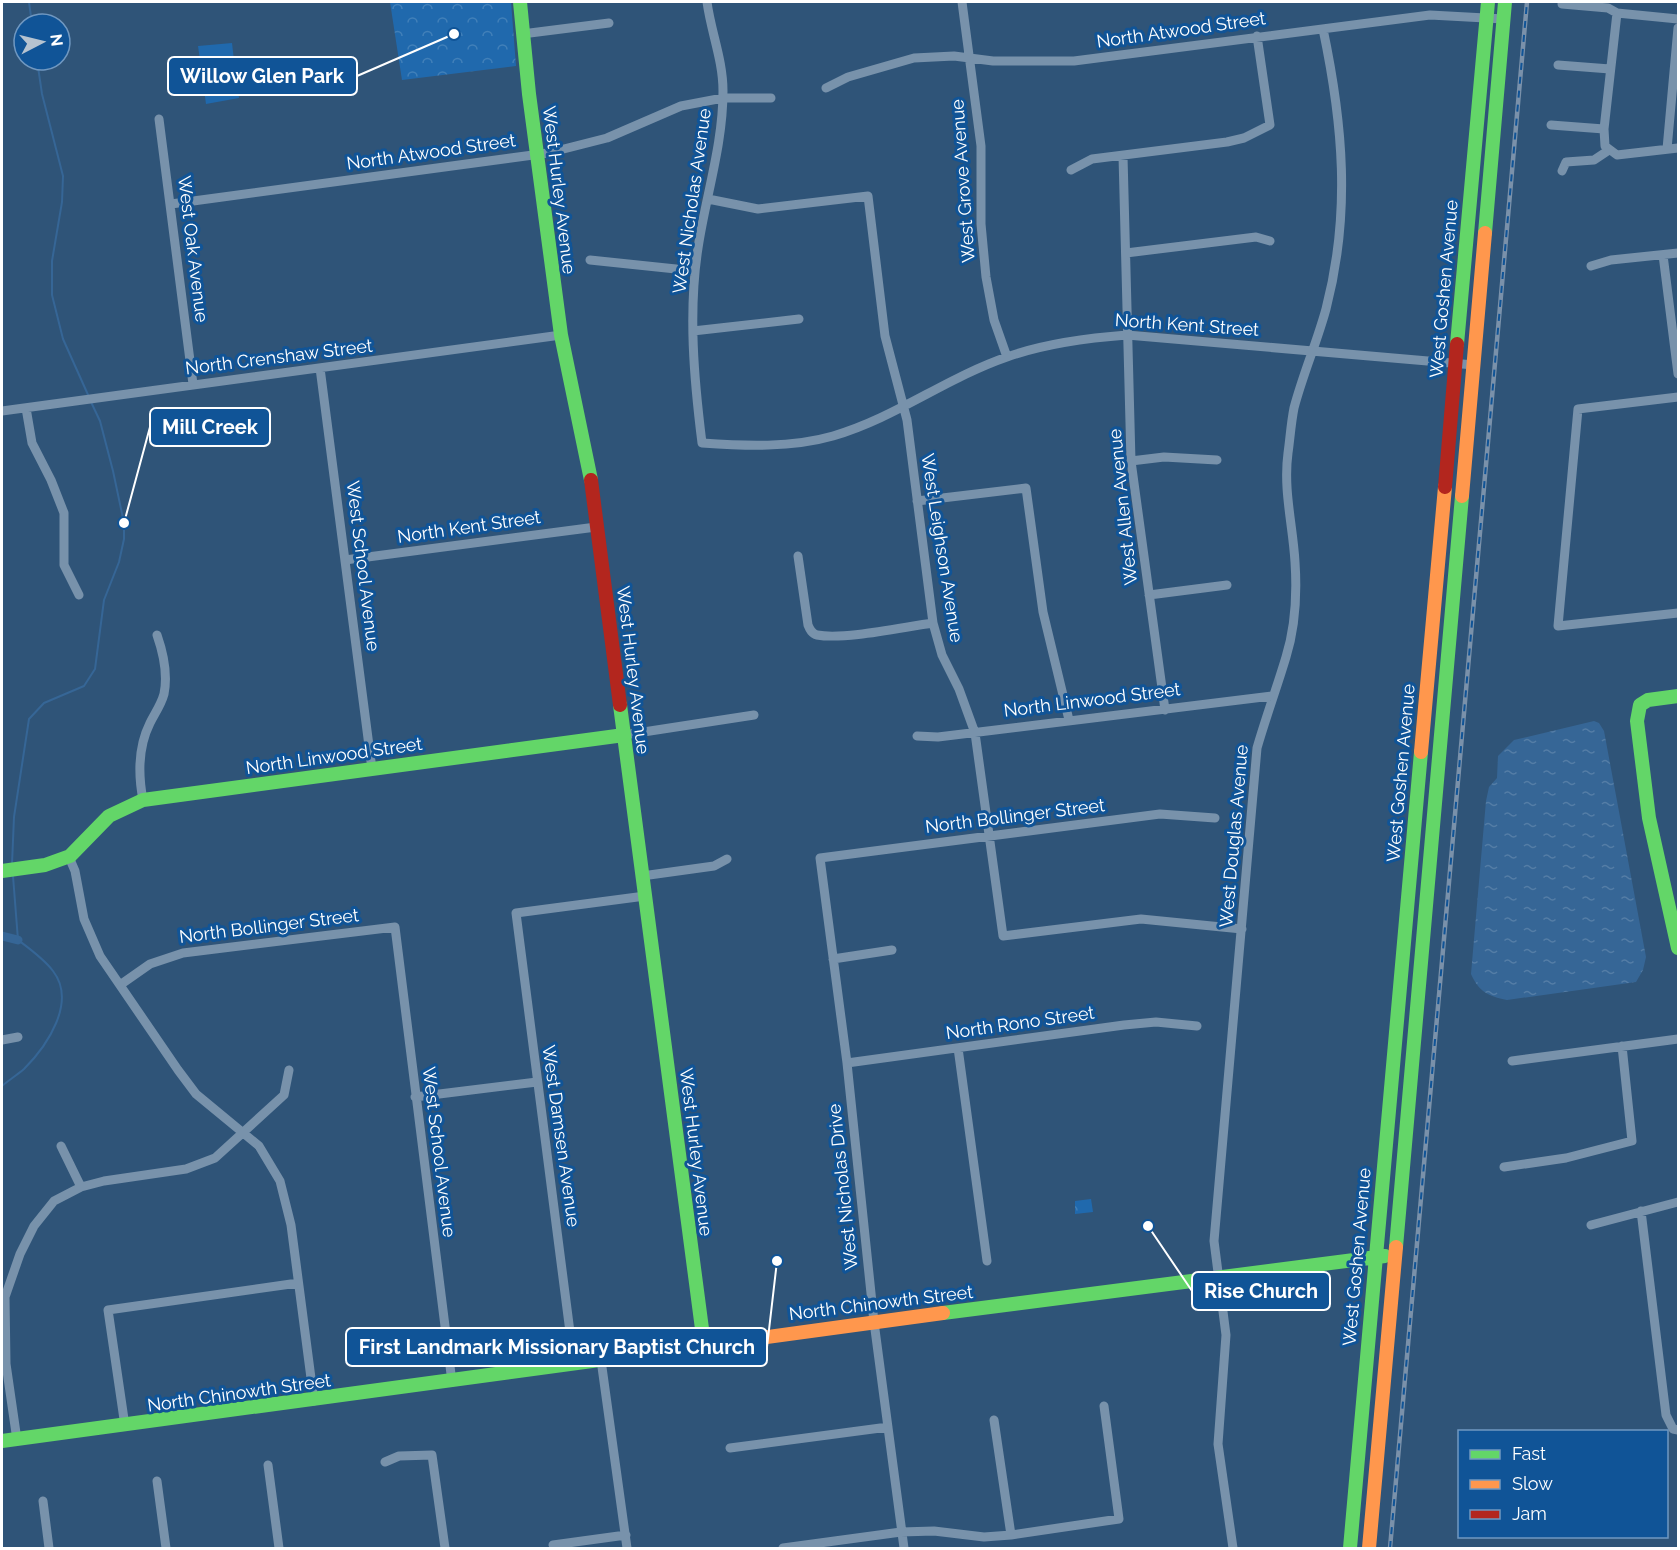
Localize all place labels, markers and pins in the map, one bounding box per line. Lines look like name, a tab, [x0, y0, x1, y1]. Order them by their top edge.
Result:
callout: Willow Glen Park	[168, 57, 357, 95]
callout: Mill Creek	[150, 408, 270, 446]
callout: Rise Church	[1192, 1272, 1330, 1310]
callout: First Landmark Missionary Baptist Church	[346, 1328, 767, 1366]

